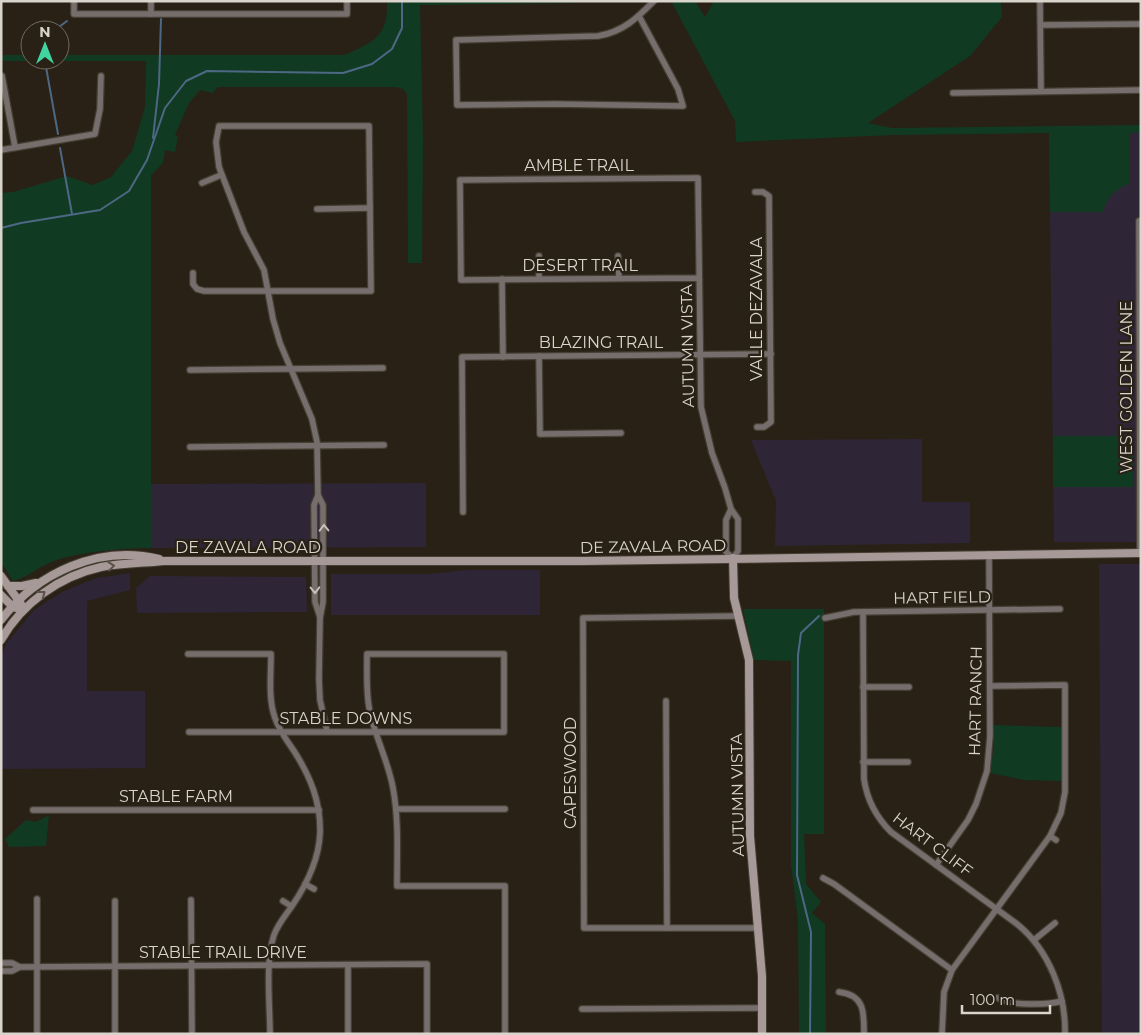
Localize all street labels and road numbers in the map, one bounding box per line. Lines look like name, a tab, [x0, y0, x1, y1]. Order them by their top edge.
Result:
street label: AMBLE TRAIL	[524, 156, 634, 175]
street label: VALLE DEZAVALA	[747, 236, 766, 381]
street label: DESERT TRAIL	[522, 256, 638, 275]
street label: AUTUMN VISTA	[677, 284, 698, 408]
street label: WEST GOLDEN LANE	[1117, 301, 1136, 473]
street label: BLAZING TRAIL	[539, 333, 664, 352]
street label: DE ZAVALA ROAD	[580, 536, 726, 557]
street label: DE ZAVALA ROAD	[175, 538, 321, 557]
street label: HART FIELD	[893, 587, 991, 608]
street label: HART RANCH	[965, 646, 986, 756]
street label: STABLE DOWNS	[280, 709, 413, 728]
street label: CAPESWOOD	[561, 717, 580, 829]
street label: AUTUMN VISTA	[727, 733, 748, 857]
street label: STABLE FARM	[119, 787, 233, 806]
street label: HART CLIFF	[889, 808, 976, 881]
street label: STABLE TRAIL DRIVE	[139, 943, 307, 962]

